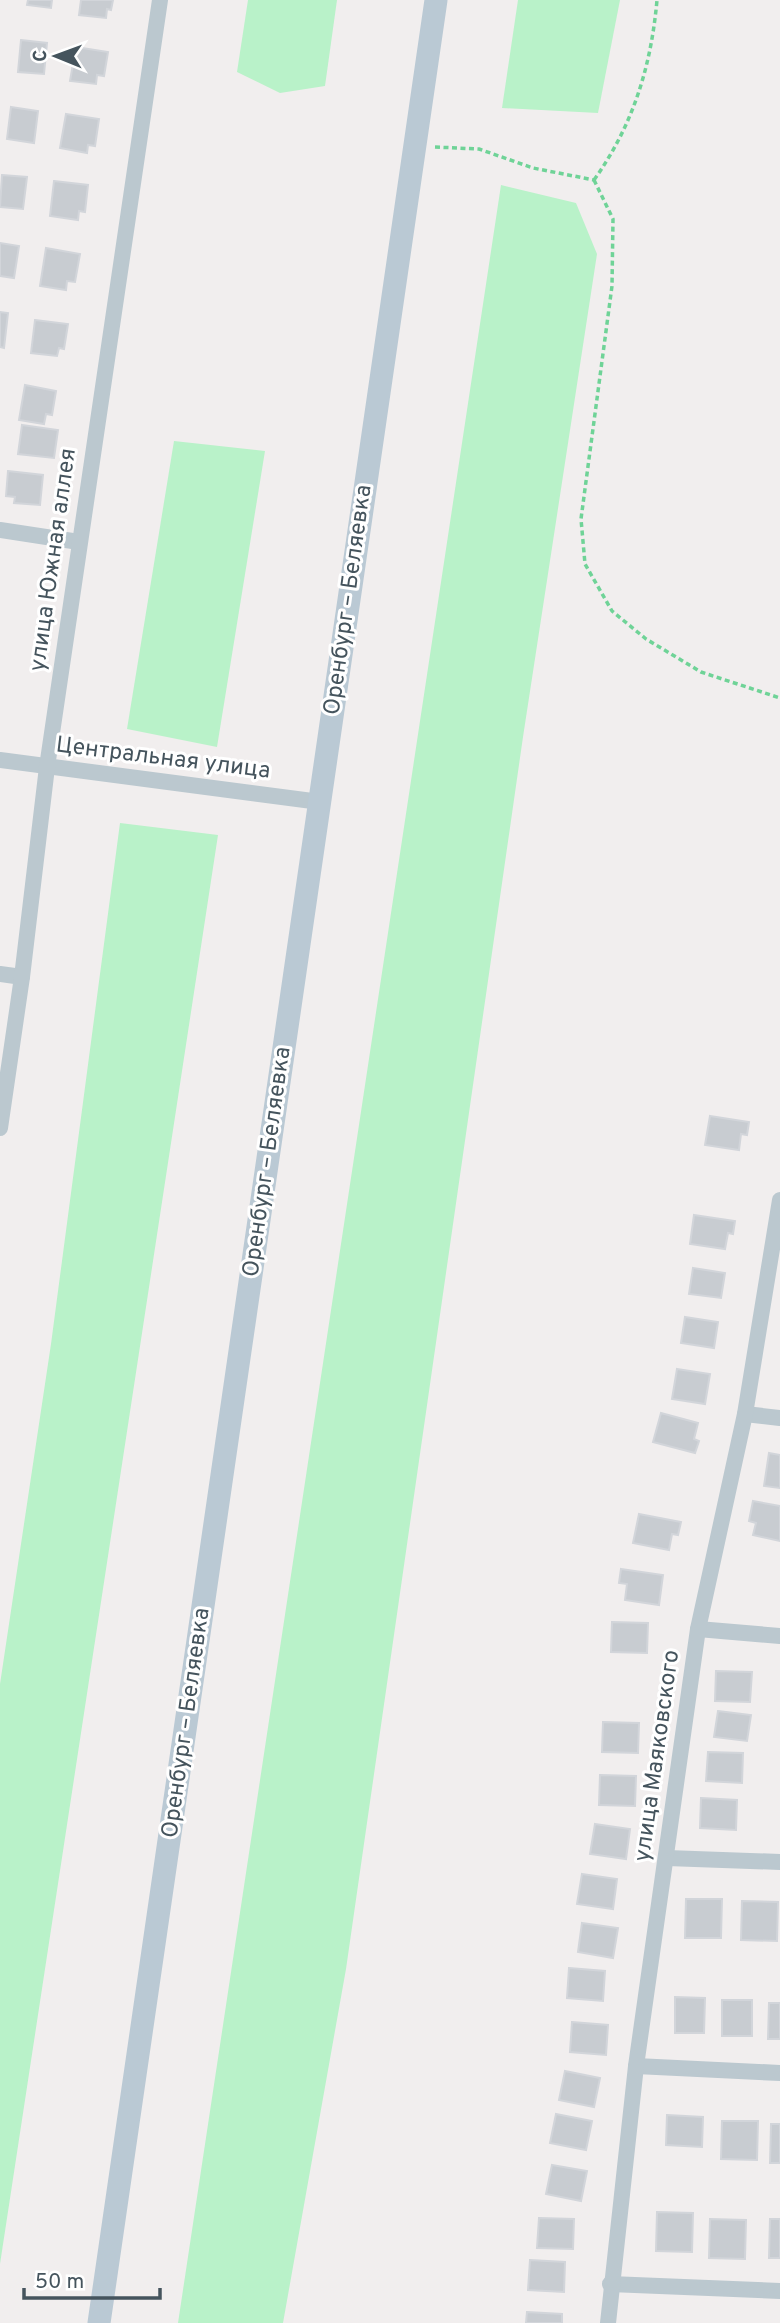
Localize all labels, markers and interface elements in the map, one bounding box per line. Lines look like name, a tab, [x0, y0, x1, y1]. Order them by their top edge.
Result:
north arrow	[21, 21, 91, 91]
text: С	[29, 49, 53, 62]
street label: улица Южная аллея	[24, 446, 84, 674]
street label: Оренбург – Беляевка	[318, 483, 380, 717]
street label: Центральная улица	[54, 731, 272, 787]
street label: Оренбург – Беляевка	[237, 1045, 299, 1279]
street label: Оренбург – Беляевка	[156, 1606, 218, 1840]
street label: улица Маяковского	[629, 1648, 687, 1864]
scale bar	[24, 2256, 161, 2300]
text: 50 m	[35, 2269, 84, 2296]

